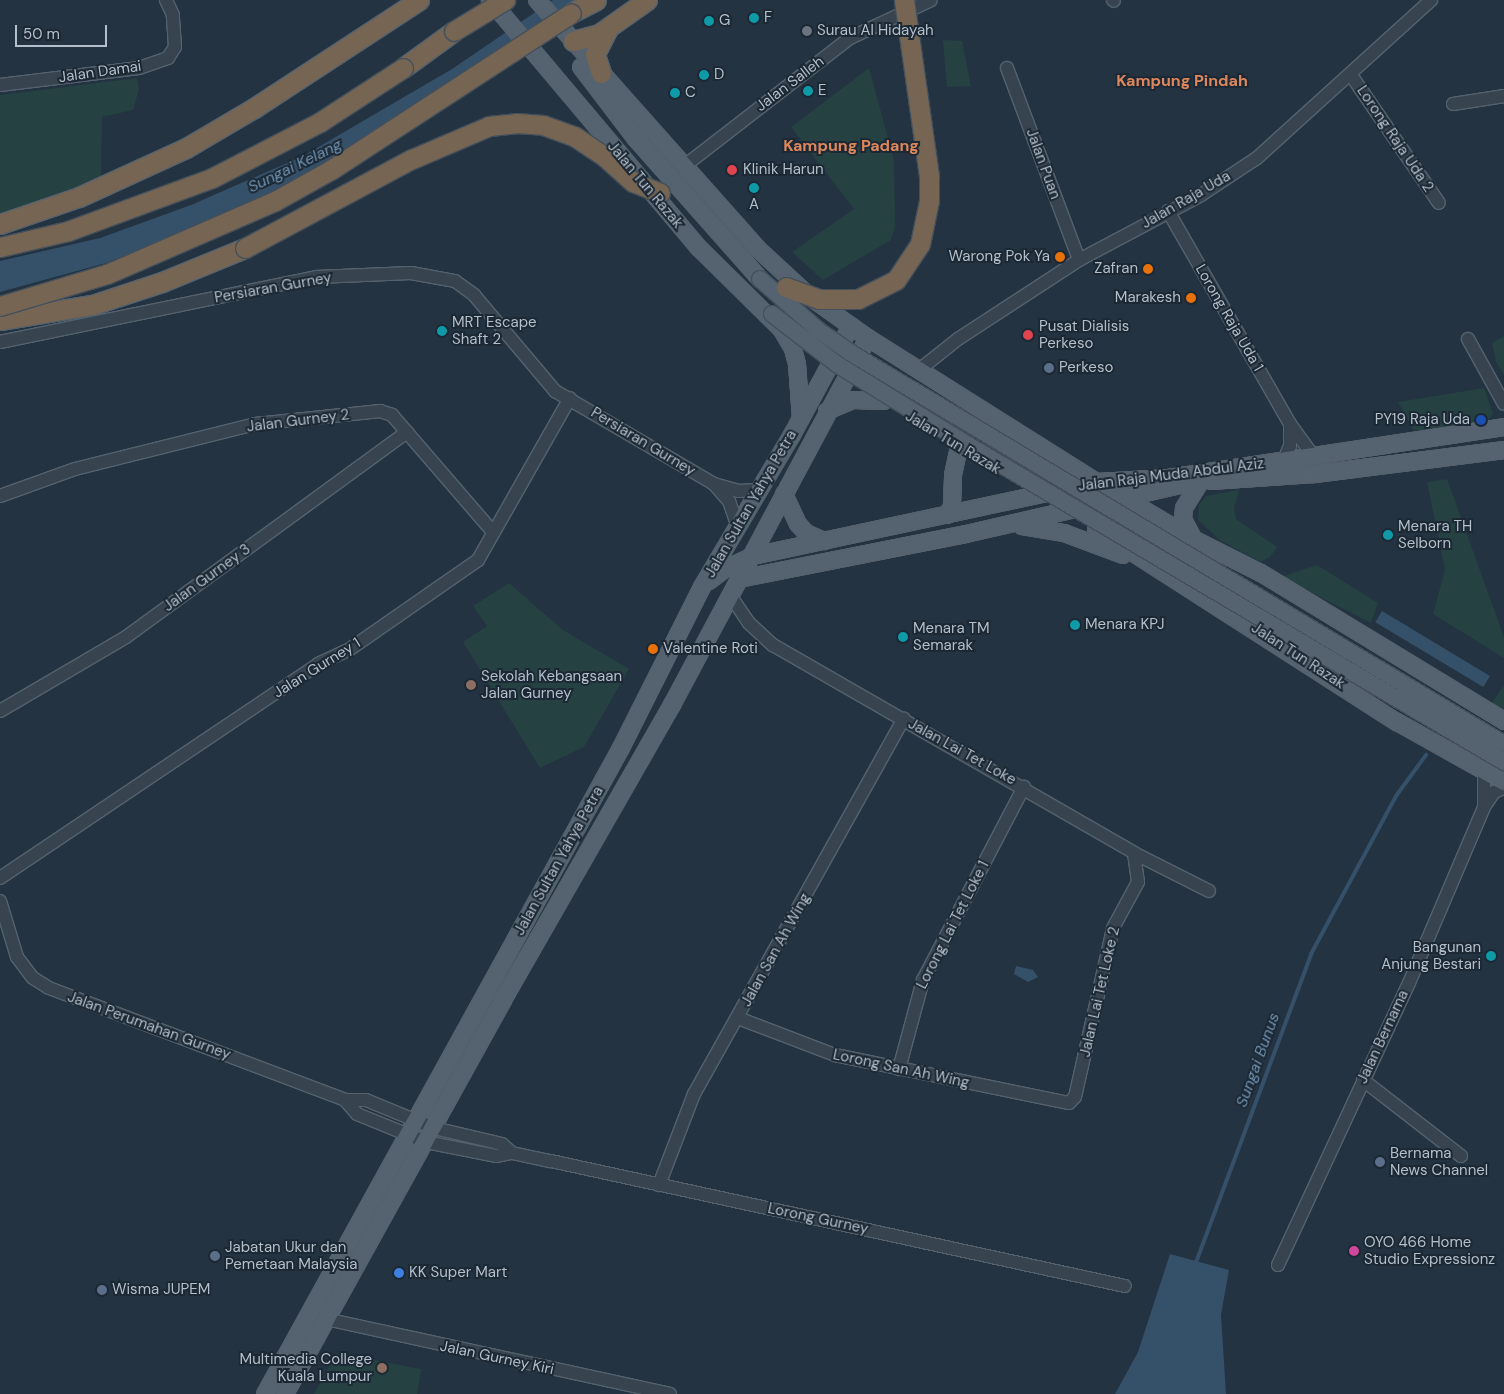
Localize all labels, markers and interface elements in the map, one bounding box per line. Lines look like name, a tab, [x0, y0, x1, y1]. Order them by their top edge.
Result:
place label: F	[764, 9, 772, 27]
place label: G	[719, 12, 730, 30]
marker: F	[748, 12, 760, 24]
scale bar	[18, 15, 110, 47]
marker: G	[703, 15, 715, 27]
place label: Surau Al Hidayah	[817, 22, 934, 40]
text: 50 m	[23, 24, 60, 44]
marker: Surau Al Hidayah	[801, 25, 813, 37]
street label: Jalan Salleh	[752, 53, 828, 115]
street label: Jalan Damai	[57, 57, 143, 87]
place label: D	[714, 66, 724, 84]
marker: D	[698, 69, 710, 81]
district label: Kampung Pindah	[1116, 71, 1248, 91]
place label: E	[818, 82, 826, 100]
street label: Lorong Raja Uda 2	[1353, 82, 1437, 196]
place label: C	[685, 84, 696, 102]
marker: E	[802, 85, 814, 97]
marker: C	[669, 87, 681, 99]
street label: Jalan Puan	[1022, 126, 1064, 202]
water label: Sungai Kelang	[245, 135, 345, 197]
district label: Kampung Padang	[783, 136, 919, 156]
street label: Jalan Tun Razak	[603, 138, 687, 232]
place label: Klinik Harun	[743, 161, 824, 179]
marker: Klinik Harun	[725, 163, 739, 177]
street label: Jalan Raja Uda	[1138, 167, 1234, 233]
marker: A	[748, 182, 760, 194]
place label: A	[749, 196, 759, 214]
place label: Warong Pok Ya	[948, 248, 1050, 266]
marker: Warong Pok Ya	[1054, 251, 1066, 263]
place label: Zafran	[1094, 260, 1138, 278]
street label: Lorong Raja Uda 1	[1191, 261, 1267, 375]
marker: Zafran	[1142, 263, 1154, 275]
street label: Persiaran Gurney	[213, 269, 333, 307]
place label: Marakesh	[1115, 289, 1181, 307]
marker: Marakesh	[1185, 292, 1197, 304]
place label: MRT Escape Shaft 2	[452, 313, 537, 348]
place label: Pusat Dialisis Perkeso	[1039, 317, 1129, 352]
marker: MRT Escape Shaft 2	[436, 325, 448, 337]
marker: Pusat Dialisis Perkeso	[1021, 328, 1035, 342]
place label: Perkeso	[1059, 359, 1113, 377]
marker: Perkeso	[1043, 362, 1055, 374]
street label: Persiaran Gurney	[588, 404, 698, 480]
street label: Jalan Gurney 2	[246, 406, 350, 436]
street label: Jalan Tun Razak	[902, 407, 1004, 479]
place label: PY19 Raja Uda	[1375, 411, 1470, 429]
marker: PY19 Raja Uda	[1474, 413, 1488, 427]
street label: Jalan Sultan Yahya Petra	[701, 427, 801, 581]
street label: Jalan Raja Muda Abdul Aziz	[1077, 455, 1265, 495]
place label: Menara TH Selborn	[1398, 517, 1472, 552]
marker: Menara TH Selborn	[1382, 529, 1394, 541]
street label: Jalan Gurney 3	[160, 540, 254, 616]
place label: Menara KPJ	[1085, 616, 1164, 634]
place label: Menara TM Semarak	[913, 619, 990, 654]
marker: Menara KPJ	[1069, 619, 1081, 631]
street label: Jalan Tun Razak	[1248, 619, 1348, 693]
marker: Menara TM Semarak	[897, 631, 909, 643]
street label: Jalan Gurney 1	[270, 634, 364, 702]
place label: Valentine Roti	[663, 640, 758, 658]
marker: Valentine Roti	[647, 643, 659, 655]
place label: Sekolah Kebangsaan Jalan Gurney	[481, 667, 622, 702]
marker: Sekolah Kebangsaan Jalan Gurney	[465, 679, 477, 691]
street label: Jalan Lai Tet Loke	[905, 715, 1019, 789]
street label: Jalan Sultan Yahya Petra	[511, 783, 607, 939]
street label: Lorong Lai Tet Loke 1	[913, 858, 993, 992]
street label: Jalan San Ah Wing	[737, 890, 815, 1010]
street label: Jalan Lai Tet Loke 2	[1076, 925, 1124, 1059]
place label: Bangunan Anjung Bestari	[1381, 938, 1481, 973]
marker: Bangunan Anjung Bestari	[1485, 950, 1497, 962]
street label: Jalan Bernama	[1353, 987, 1413, 1087]
street label: Jalan Perumahan Gurney	[65, 988, 233, 1064]
water label: Sungai Bunus	[1232, 1010, 1284, 1110]
street label: Lorong San Ah Wing	[831, 1046, 971, 1092]
place label: Bernama News Channel	[1390, 1144, 1488, 1179]
marker: Bernama News Channel	[1374, 1156, 1386, 1168]
street label: Lorong Gurney	[766, 1200, 870, 1238]
place label: OYO 466 Home Studio Expressionz	[1364, 1233, 1495, 1268]
place label: Jabatan Ukur dan Pemetaan Malaysia	[225, 1238, 357, 1273]
marker: OYO 466 Home Studio Expressionz	[1348, 1245, 1360, 1257]
marker: Jabatan Ukur dan Pemetaan Malaysia	[209, 1250, 221, 1262]
place label: KK Super Mart	[409, 1264, 507, 1282]
marker: KK Super Mart	[393, 1267, 405, 1279]
place label: Wisma JUPEM	[112, 1281, 210, 1299]
marker: Wisma JUPEM	[96, 1284, 108, 1296]
street label: Jalan Gurney Kiri	[438, 1337, 556, 1379]
place label: Multimedia College Kuala Lumpur	[240, 1350, 372, 1385]
marker: Multimedia College Kuala Lumpur	[376, 1362, 388, 1374]

